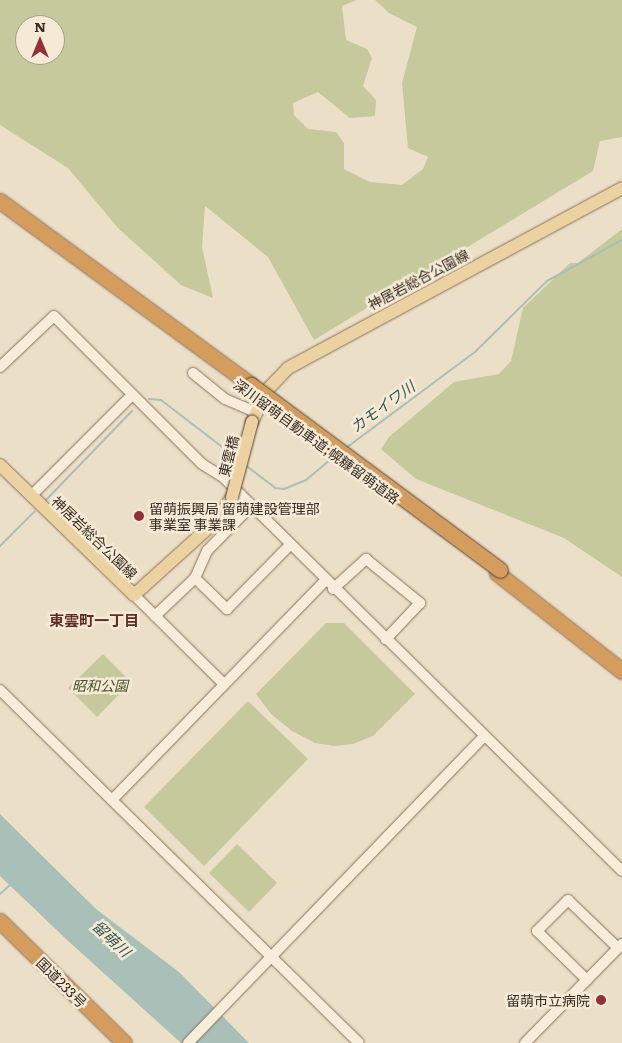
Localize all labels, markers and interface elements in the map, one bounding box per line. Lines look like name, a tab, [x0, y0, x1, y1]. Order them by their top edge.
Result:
north arrow	[15, 15, 65, 65]
text: N	[34, 16, 46, 36]
street label: 神居岩総合公園線	[365, 245, 471, 313]
street label: 深川留萌自動車道;幌糠留萌道路	[231, 375, 403, 507]
water label: カモイワ川	[346, 377, 418, 435]
street label: 東雲橋	[215, 434, 241, 478]
street label: 神居岩総合公園線	[49, 492, 141, 582]
place label: 留萌振興局 留萌建設管理部 事業室 事業課	[149, 500, 320, 532]
marker: 留萌振興局 留萌建設管理部 事業室 事業課	[133, 510, 145, 522]
district label: 東雲町一丁目	[49, 611, 139, 629]
park label: 昭和公園	[72, 677, 128, 693]
water label: 留萌川	[89, 916, 135, 960]
street label: 国道233号	[33, 953, 91, 1011]
place label: 留萌市立病院	[506, 992, 590, 1008]
marker: 留萌市立病院	[594, 993, 608, 1007]

